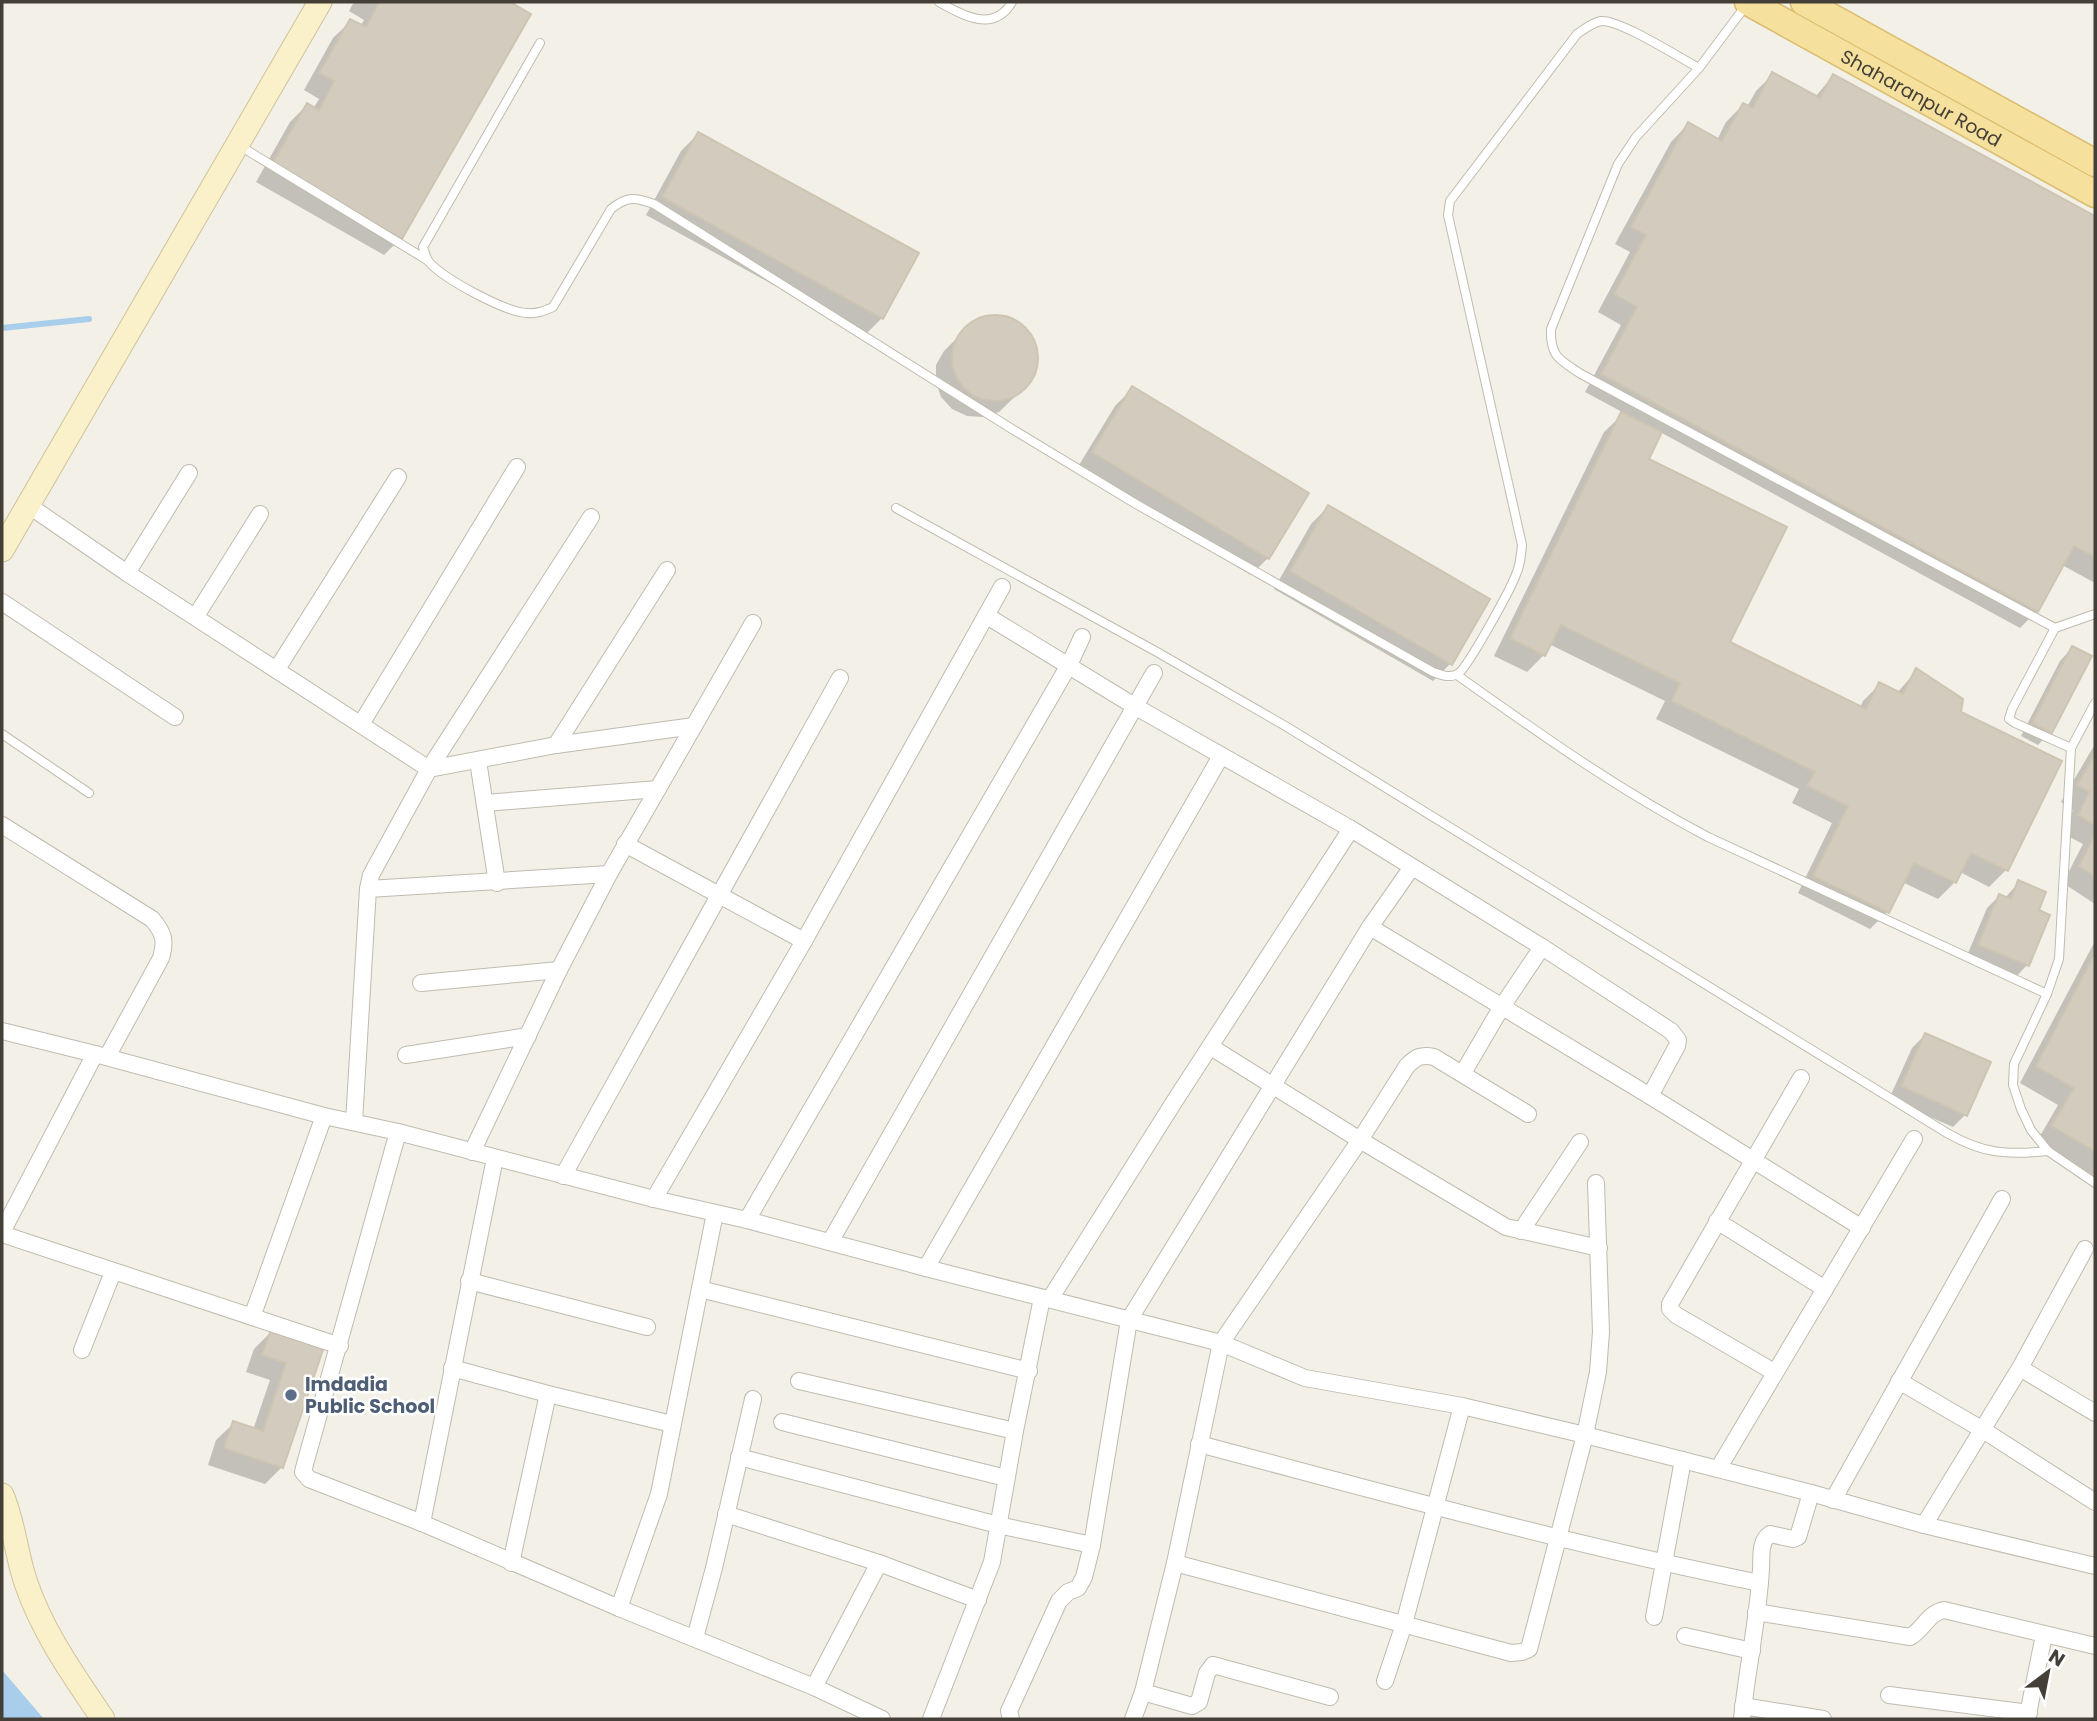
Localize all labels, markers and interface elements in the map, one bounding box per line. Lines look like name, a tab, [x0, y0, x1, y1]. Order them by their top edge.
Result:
street label: Shaharanpur Road	[1836, 42, 2007, 153]
place label: Imdadia Public School	[305, 1371, 435, 1420]
marker: Imdadia Public School	[283, 1387, 299, 1403]
north arrow	[2013, 1637, 2083, 1707]
text: N	[2044, 1643, 2070, 1673]

